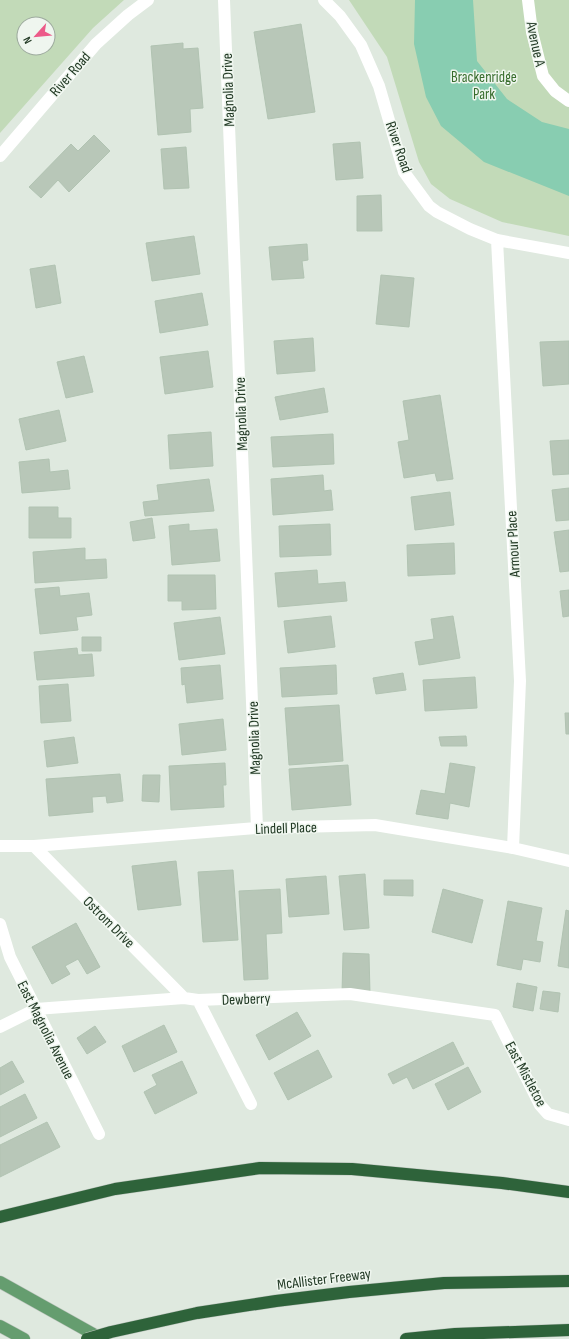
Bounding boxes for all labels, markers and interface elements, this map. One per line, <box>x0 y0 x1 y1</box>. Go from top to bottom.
north arrow <box>16 16 56 56</box>
street label: Avenue A <box>521 19 550 69</box>
text: N <box>20 35 35 46</box>
street label: River Road <box>46 48 95 101</box>
street label: Magnolia Drive <box>218 53 239 127</box>
park label: Brackenridge Park <box>451 68 517 104</box>
street label: River Road <box>381 119 416 175</box>
street label: Magnolia Drive <box>231 377 252 451</box>
street label: Armour Place <box>502 510 525 579</box>
street label: Magnolia Drive <box>244 701 265 775</box>
street label: Lindell Place <box>255 818 317 839</box>
street label: Ostrom Drive <box>79 892 139 952</box>
street label: East Magnolia Avenue <box>13 978 79 1083</box>
street label: Dewberry <box>221 989 271 1010</box>
street label: East Mistletoe <box>500 1038 551 1110</box>
street label: McAllister Freeway <box>276 1264 372 1295</box>

